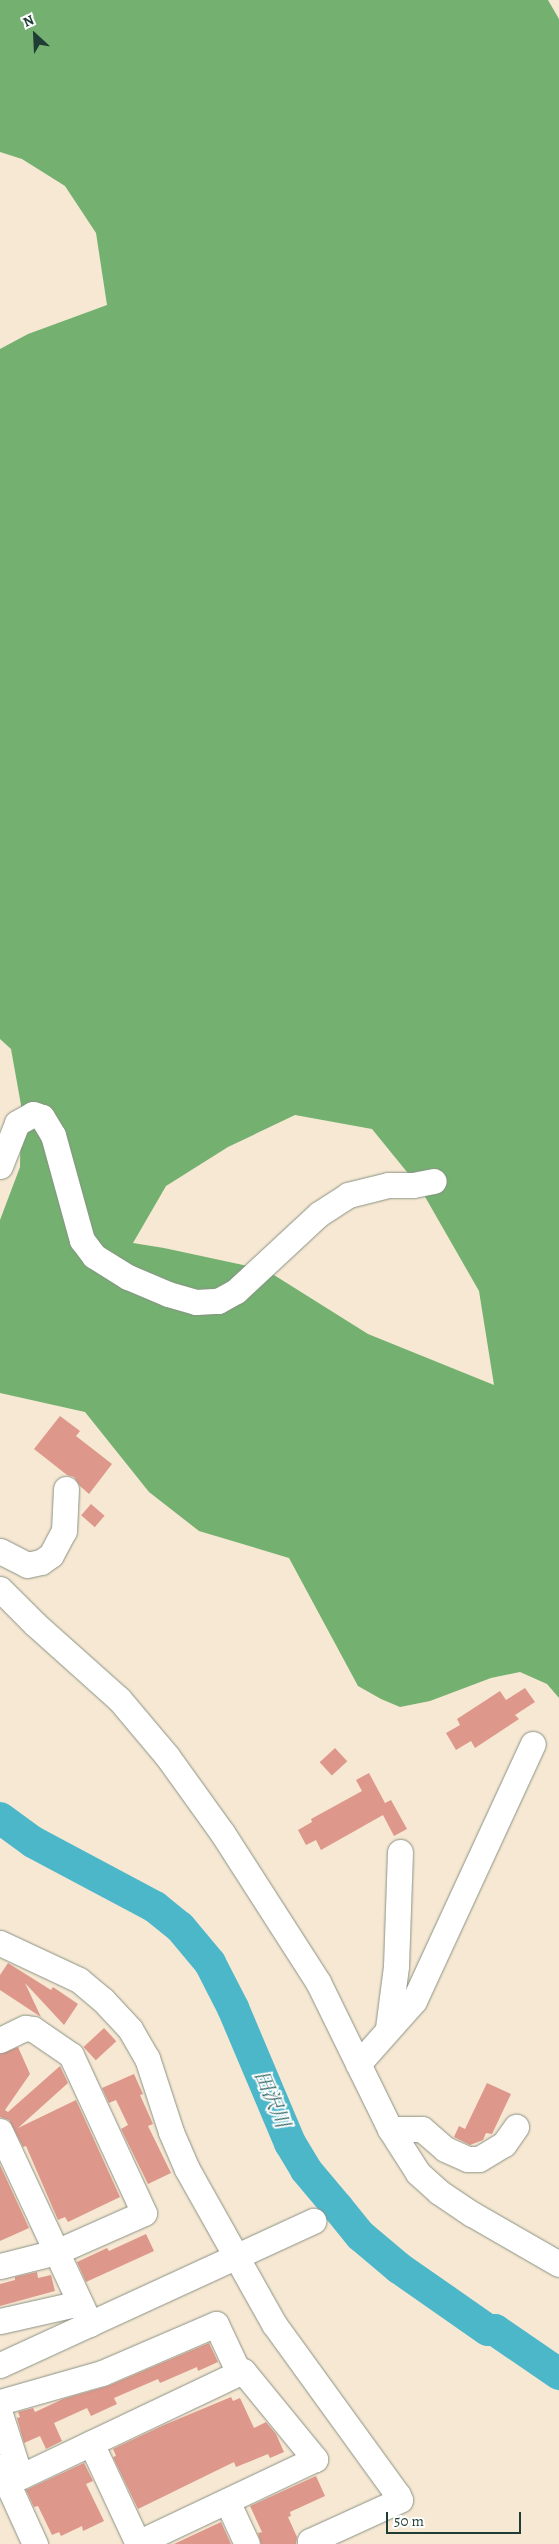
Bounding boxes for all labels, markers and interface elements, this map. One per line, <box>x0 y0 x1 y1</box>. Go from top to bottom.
north arrow <box>10 10 60 60</box>
text: N <box>20 10 37 32</box>
water label: 田沢川 <box>249 2067 295 2131</box>
scale bar <box>389 2502 524 2534</box>
text: 50 m <box>394 2511 424 2531</box>

